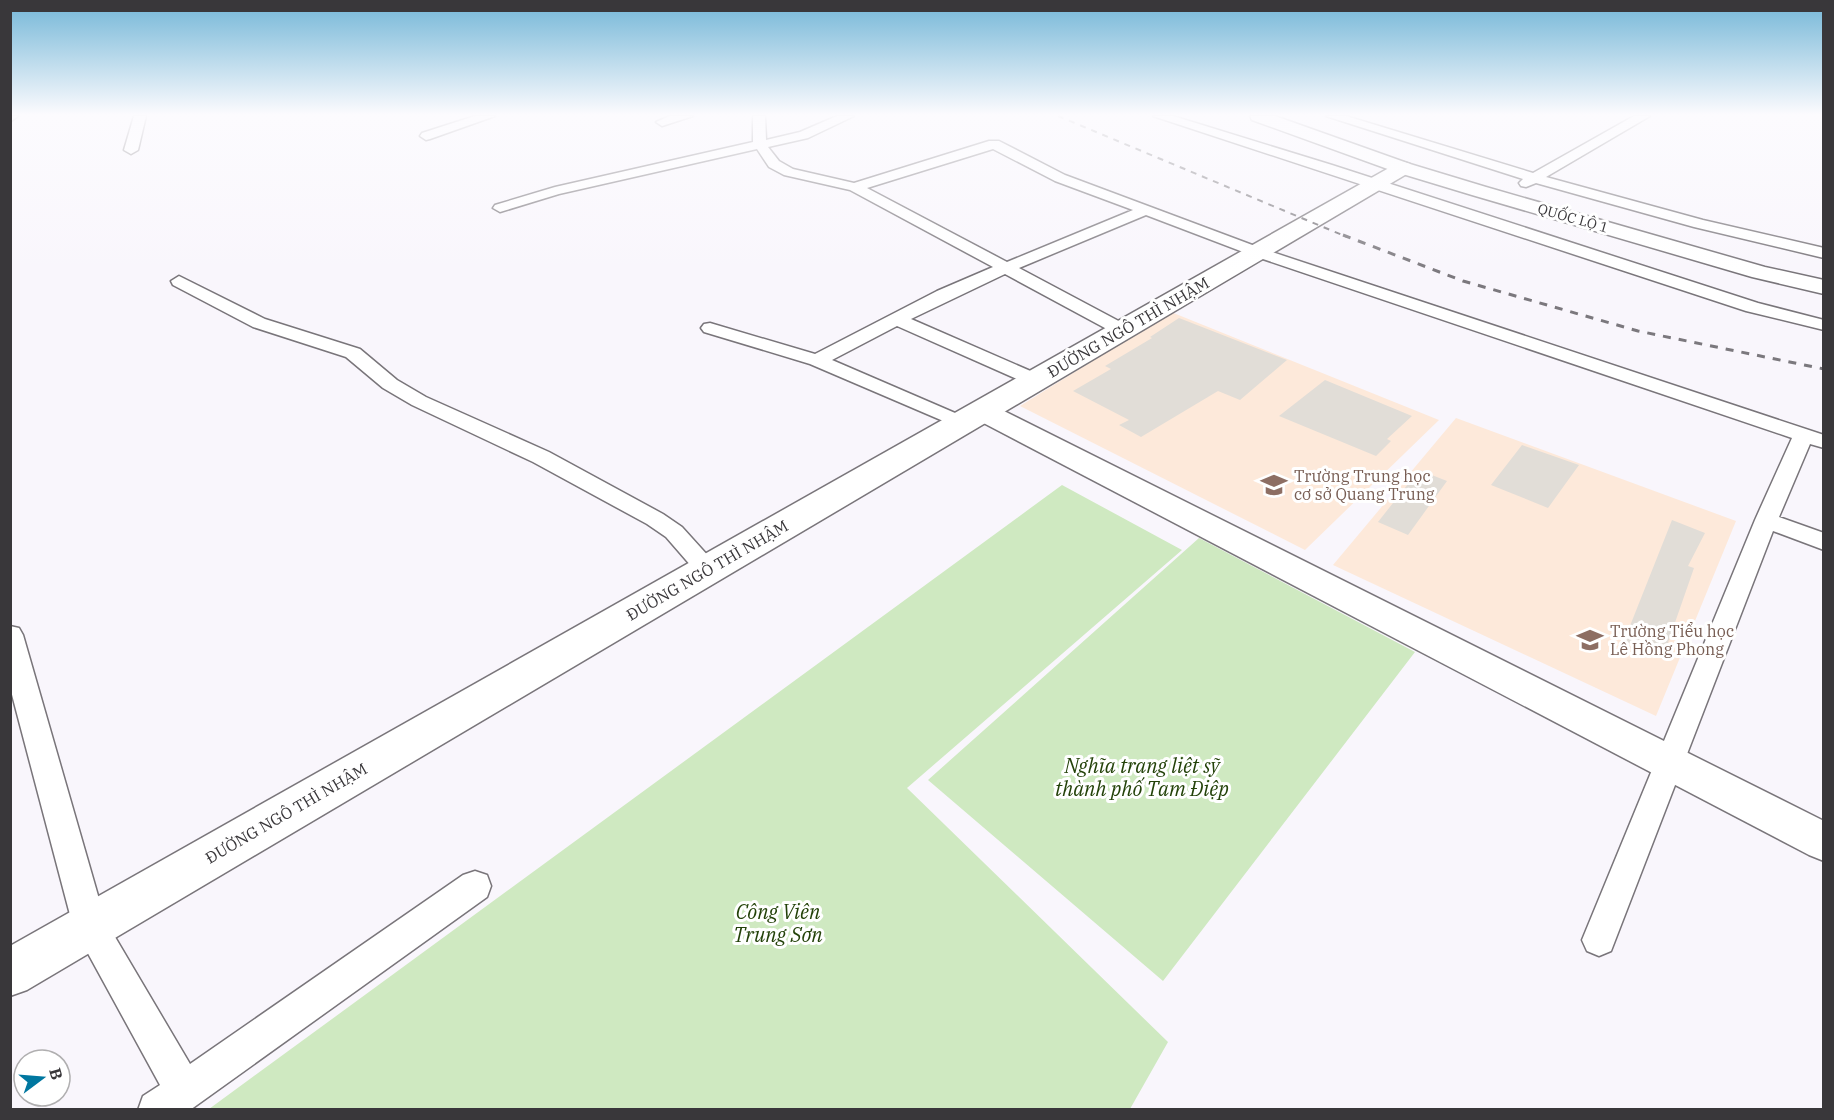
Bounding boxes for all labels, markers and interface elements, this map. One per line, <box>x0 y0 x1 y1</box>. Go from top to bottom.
street label: QUỐC LỘ 1 <box>1536 196 1611 237</box>
street label: ĐƯỜNG NGÔ THÌ NHẬM <box>1043 271 1213 382</box>
place label: Trường Trung học cơ sở Quang Trung <box>1294 466 1435 504</box>
school or university icon: Trường Trung học cơ sở Quang Trung <box>1259 470 1289 500</box>
street label: ĐƯỜNG NGÔ THÌ NHẬM <box>622 514 792 625</box>
place label: Trường Tiểu học Lê Hồng Phong <box>1610 621 1734 659</box>
school or university icon: Trường Tiểu học Lê Hồng Phong <box>1575 625 1605 655</box>
park label: Nghĩa trang liệt sỹ thành phố Tam Điệp <box>1055 752 1229 802</box>
street label: ĐƯỜNG NGÔ THÌ NHẬM <box>201 757 371 868</box>
park label: Công Viên Trung Sơn <box>733 898 823 948</box>
north arrow <box>12 1048 72 1108</box>
text: B <box>45 1066 68 1082</box>

